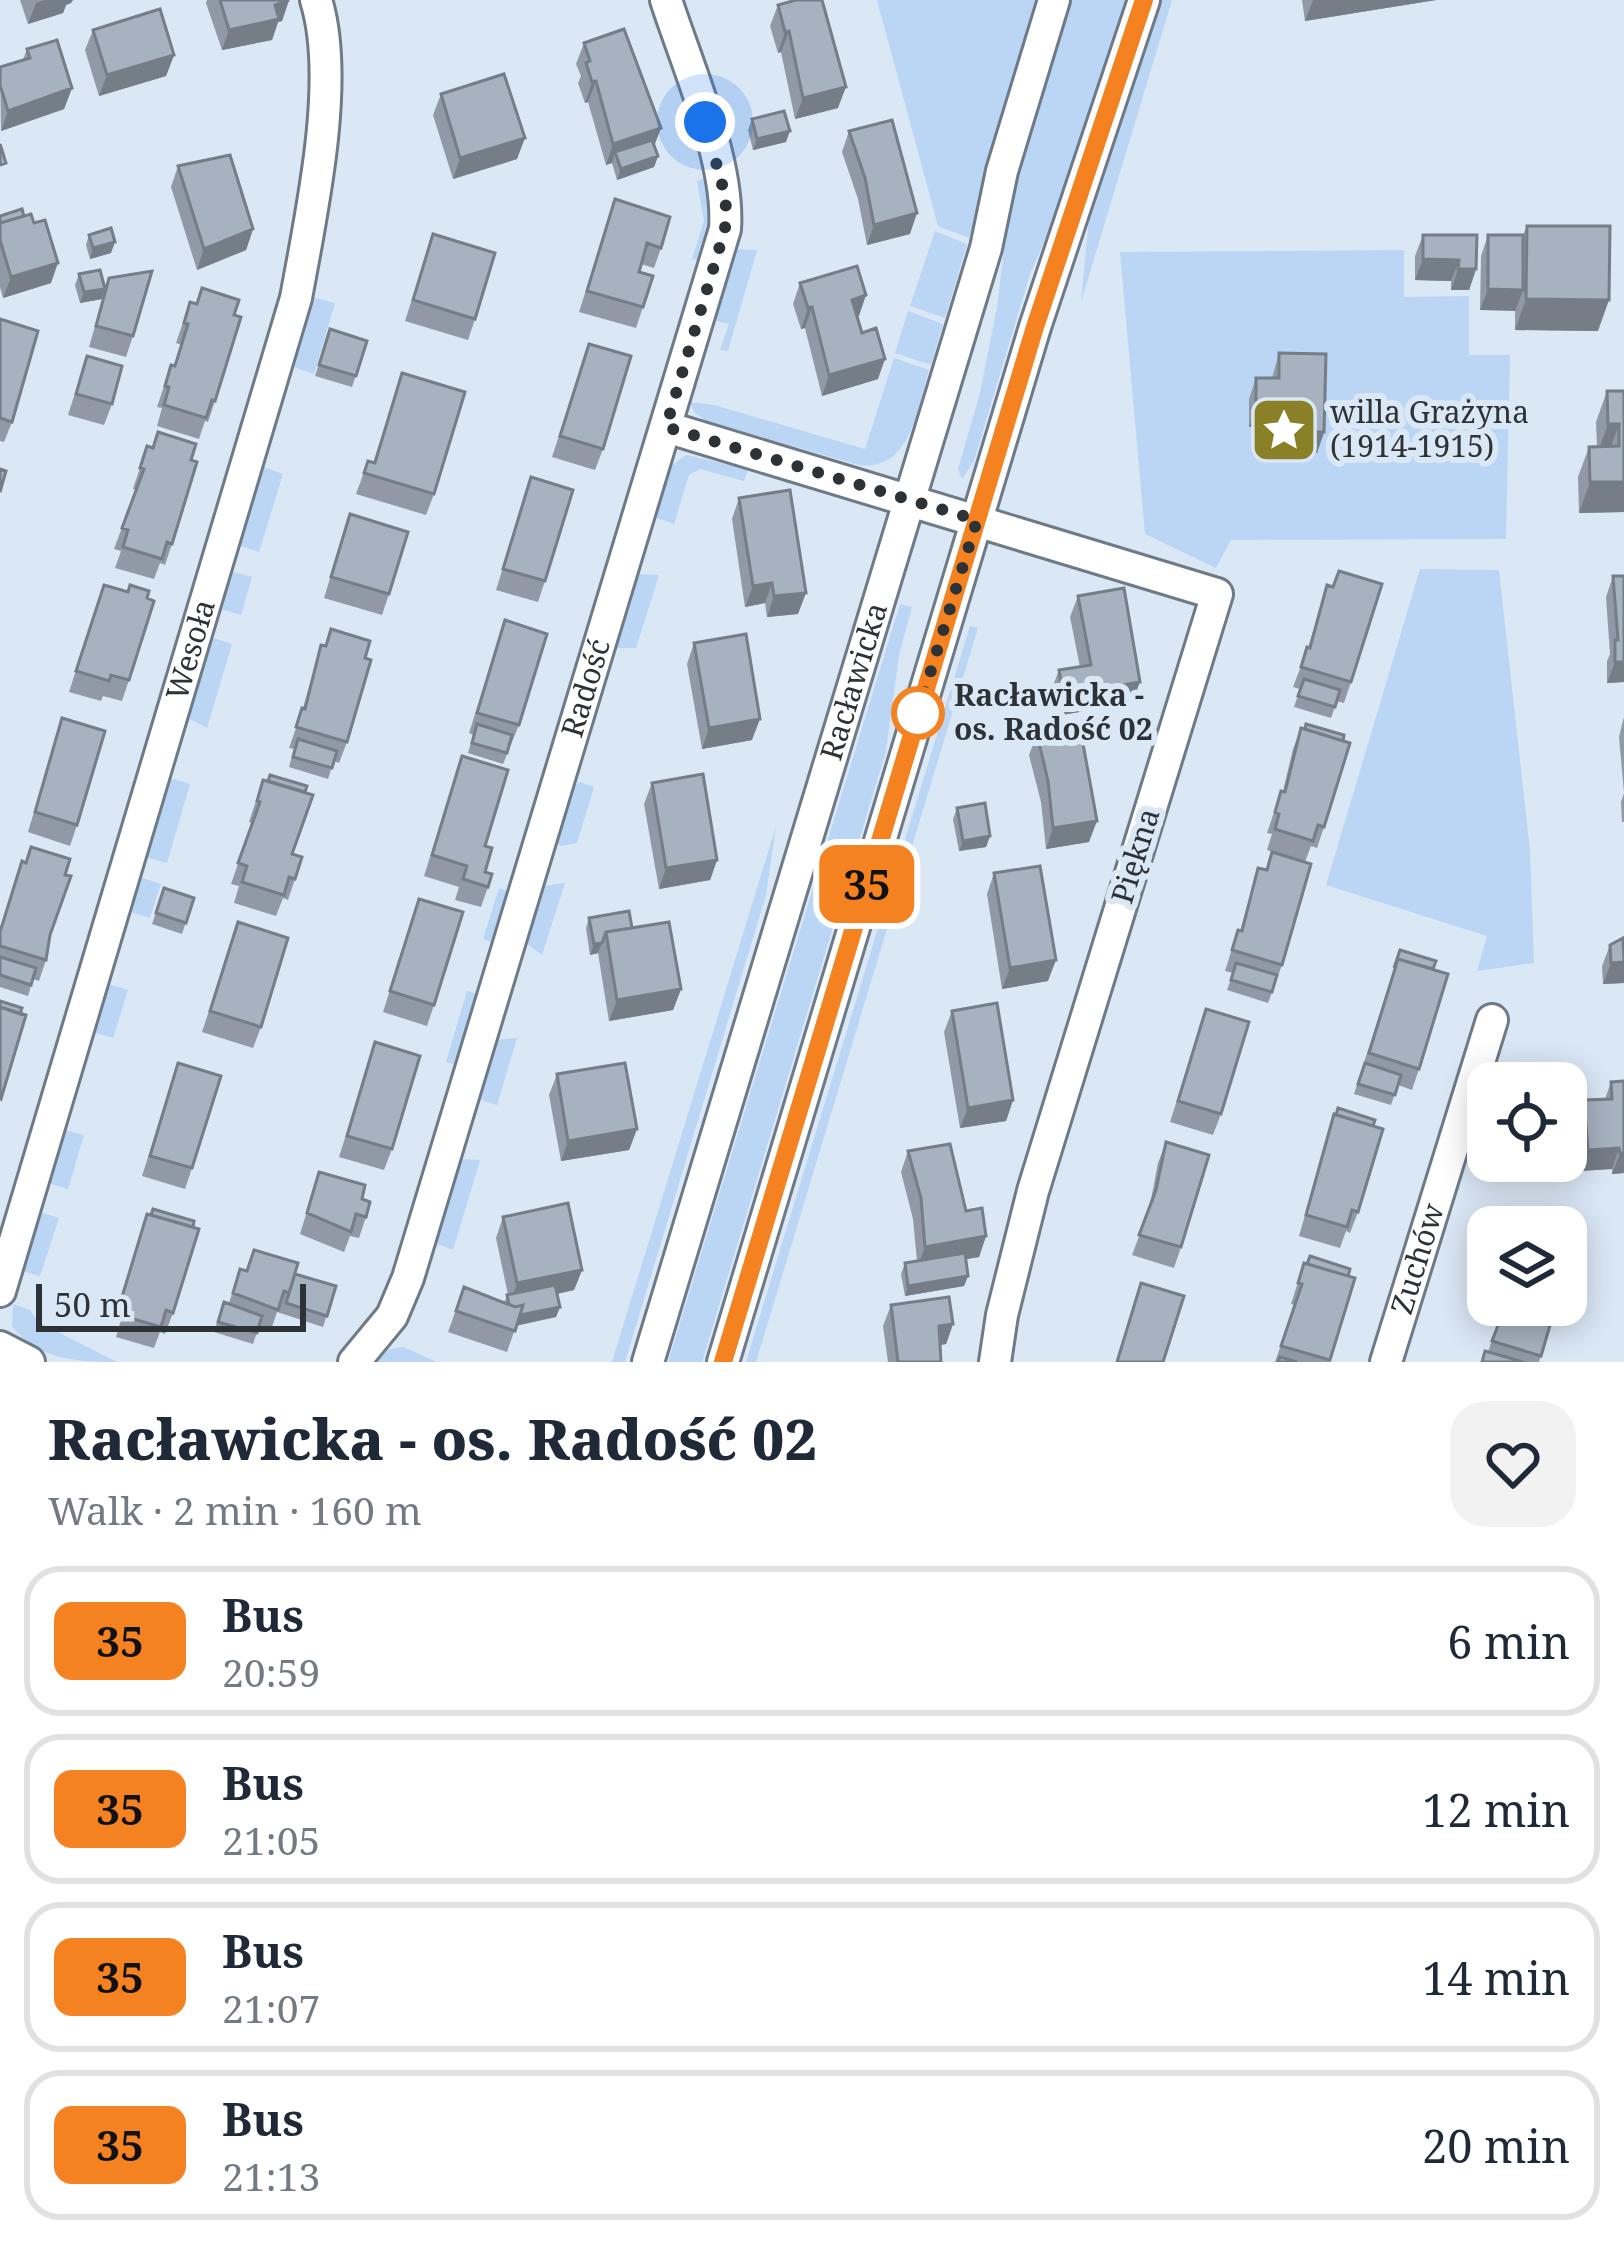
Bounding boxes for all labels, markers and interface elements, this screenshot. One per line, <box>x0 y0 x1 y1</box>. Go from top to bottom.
your location <box>675 92 735 152</box>
place label: willa Grażyna (1914-1915) <box>1330 391 1529 466</box>
place icon: willa Grażyna (1914-1915) <box>1249 395 1319 465</box>
street label: Wesoła <box>155 594 224 705</box>
street label: Racławicka <box>810 597 896 765</box>
street label: Radość <box>551 634 619 742</box>
place label: Racławicka - os. Radość 02 <box>954 674 1153 749</box>
marker: Racławicka - os. Radość 02 <box>893 688 943 738</box>
street label: Piękna <box>1101 803 1168 908</box>
line badge: 35 <box>813 845 921 923</box>
text: 35 <box>843 855 891 912</box>
map controls <box>1467 1062 1587 1326</box>
button: locate <box>1467 1062 1587 1182</box>
street label: Zuchów <box>1380 1198 1453 1319</box>
button: layers <box>1467 1206 1587 1326</box>
scale bar <box>36 1278 306 1331</box>
text: 50 m <box>54 1282 131 1327</box>
text: Racławicka - os. Radość 02 <box>48 1399 817 1477</box>
button: heart <box>1450 1401 1576 1527</box>
text: Walk · 2 min · 160 m <box>48 1483 422 1536</box>
text: Bus <box>222 1584 304 1645</box>
text: 6 min <box>1447 1611 1570 1672</box>
text: 35 <box>96 1612 144 1669</box>
text: 20:59 <box>222 1645 320 1698</box>
text: Bus <box>222 1752 304 1813</box>
text: 12 min <box>1422 1779 1570 1840</box>
text: 35 <box>96 1780 144 1837</box>
text: 21:05 <box>222 1813 320 1866</box>
text: Bus <box>222 1920 304 1981</box>
text: 14 min <box>1422 1947 1570 2008</box>
text: 35 <box>96 1948 144 2005</box>
text: 21:07 <box>222 1981 320 2034</box>
text: Bus <box>222 2088 304 2149</box>
text: 20 min <box>1422 2115 1570 2176</box>
text: 35 <box>96 2116 144 2173</box>
text: 21:13 <box>222 2149 320 2202</box>

